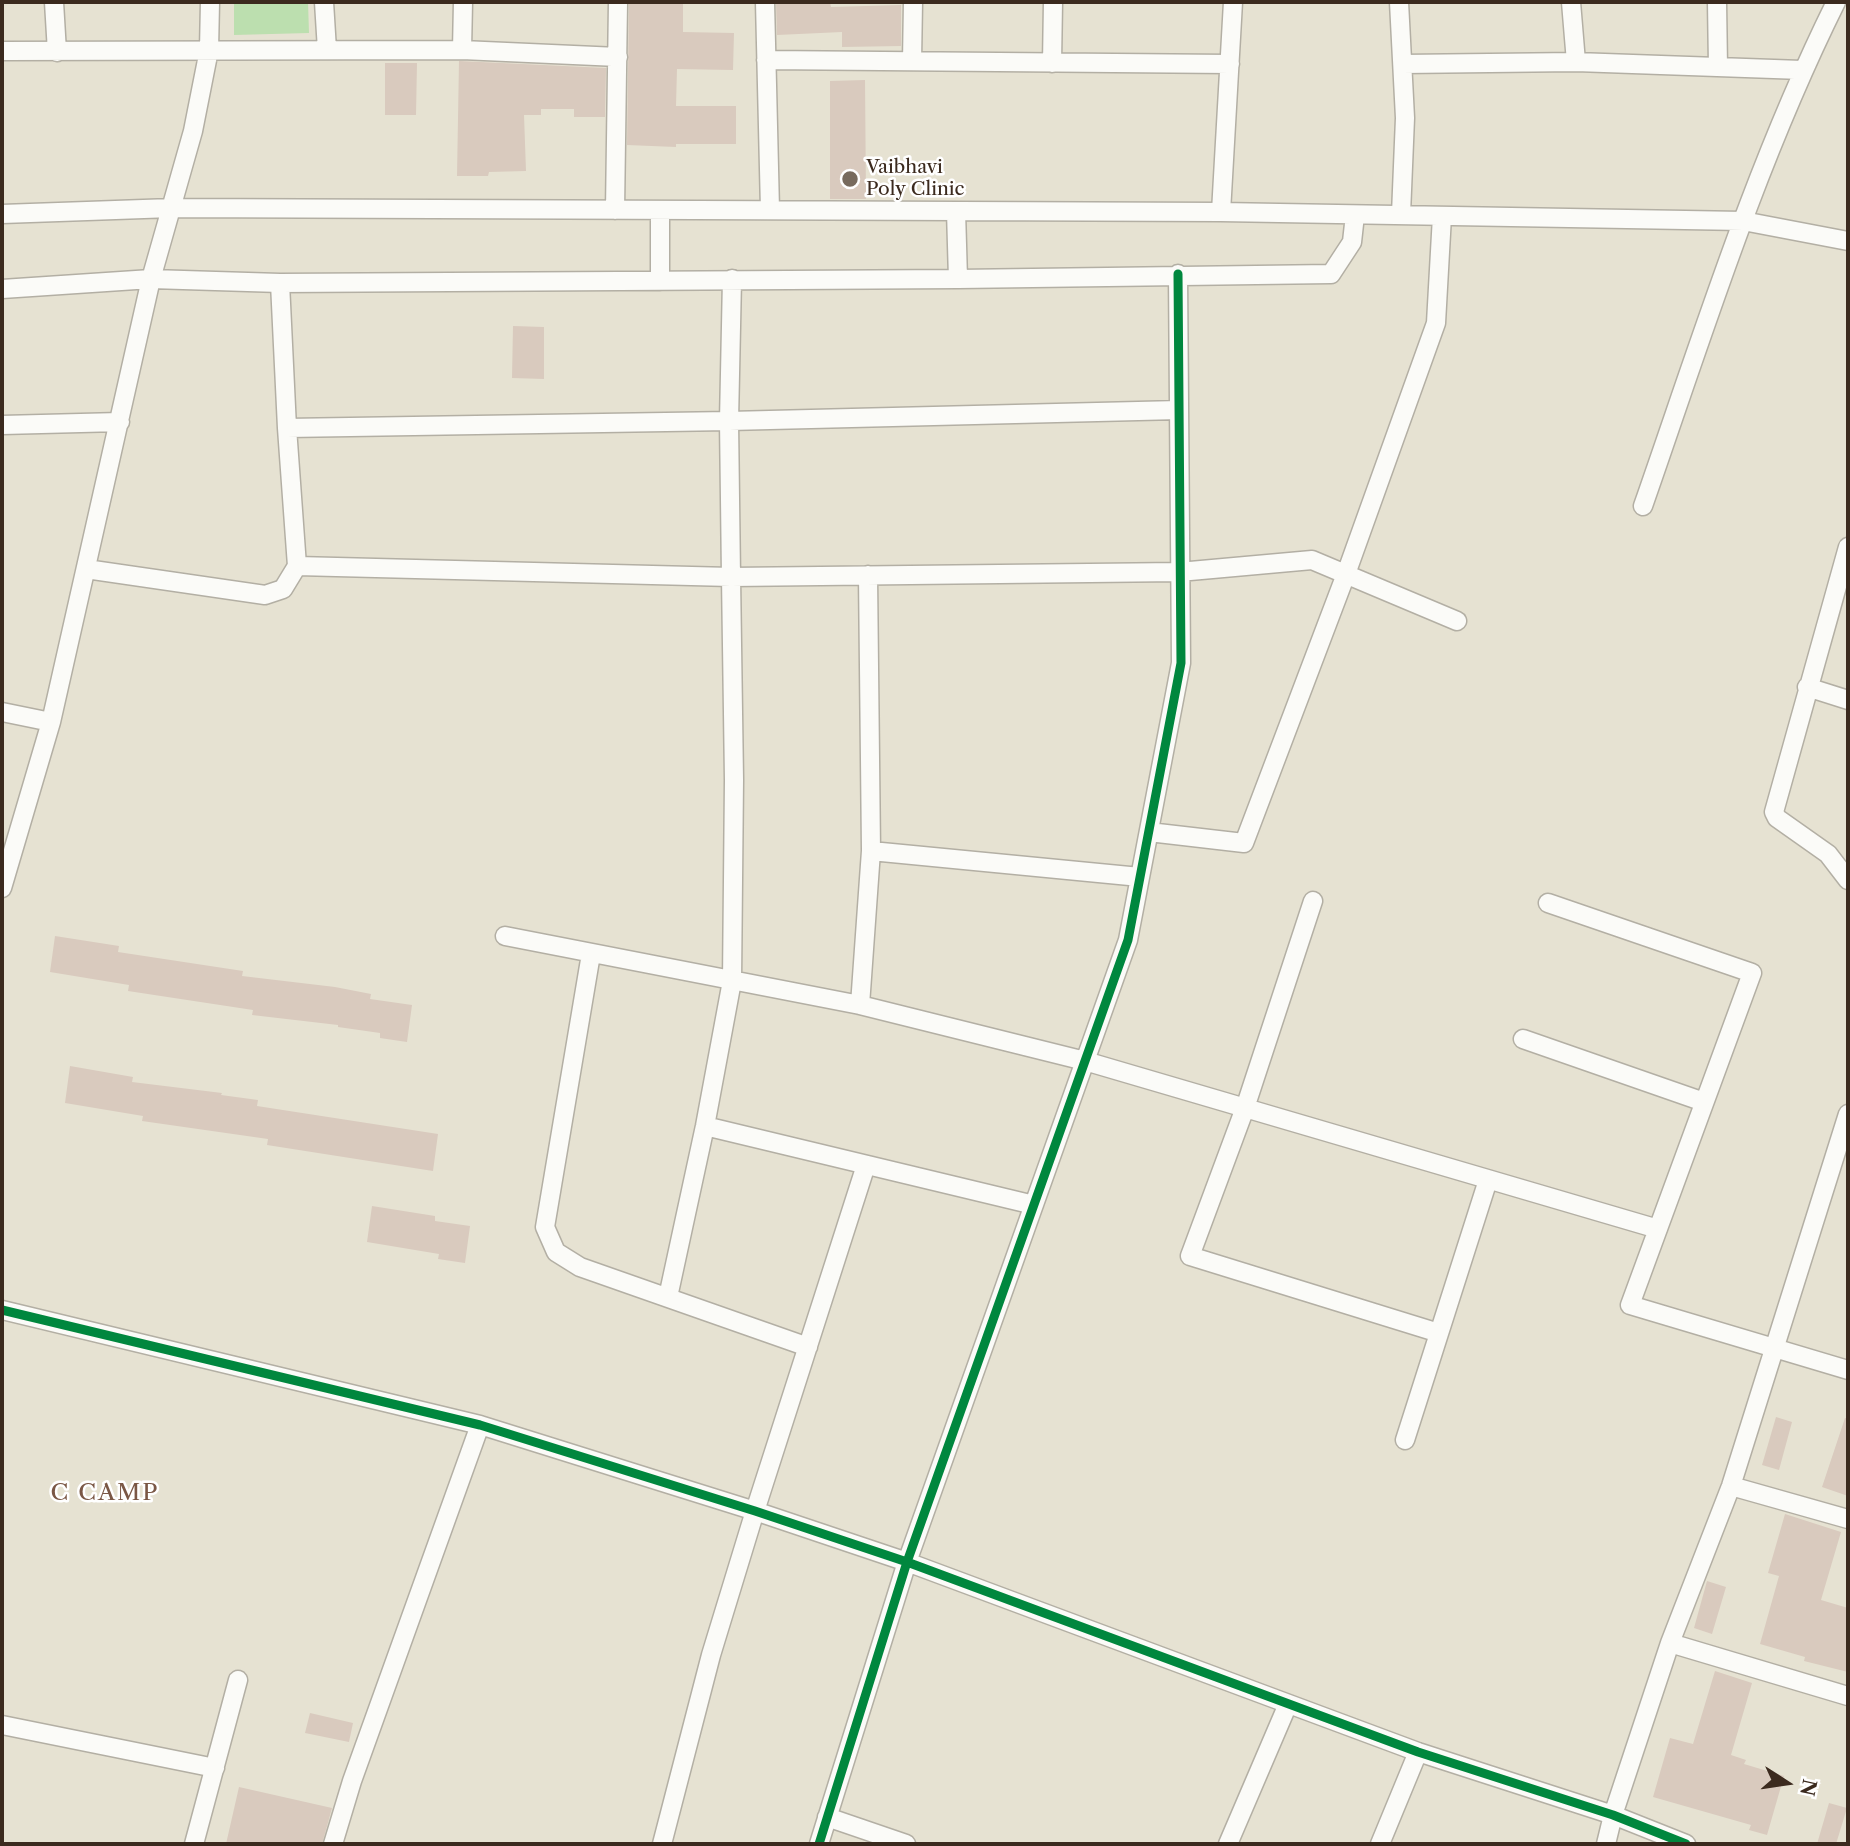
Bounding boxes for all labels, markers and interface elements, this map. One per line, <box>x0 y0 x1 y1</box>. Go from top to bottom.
place label: Vaibhavi Poly Clinic <box>866 157 965 201</box>
marker: Vaibhavi Poly Clinic <box>840 169 860 189</box>
district label: C CAMP <box>51 1479 159 1507</box>
north arrow <box>1752 1748 1822 1818</box>
text: N <box>1795 1777 1821 1798</box>

